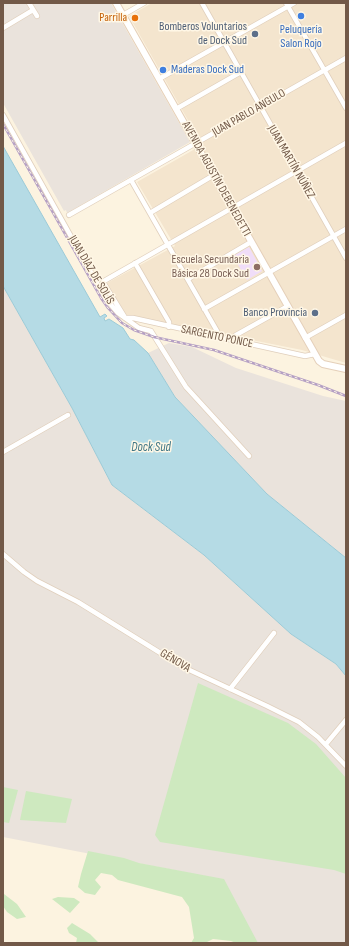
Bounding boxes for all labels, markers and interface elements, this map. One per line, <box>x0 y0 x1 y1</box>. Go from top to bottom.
place label: Parrilla <box>99 11 127 25</box>
marker: Peluquería Salon Rojo <box>296 11 306 21</box>
marker: Parrilla <box>130 13 140 23</box>
place label: Bomberos Voluntarios de Dock Sud <box>159 20 247 48</box>
place label: Peluquería Salon Rojo <box>280 23 322 51</box>
marker: Bomberos Voluntarios de Dock Sud <box>250 29 260 39</box>
place label: Maderas Dock Sud <box>171 63 244 77</box>
marker: Maderas Dock Sud <box>158 65 168 75</box>
street label: JUAN PABLO ANGULO <box>210 86 288 140</box>
street label: AVENIDA AGUSTÍN DEBENEDETTI <box>178 119 254 239</box>
street label: JUAN MARTÍN NÚÑEZ <box>264 123 318 201</box>
street label: JUAN DÍAZ DE SOLÍS <box>65 233 117 307</box>
place label: Escuela Secundaria Básica 28 Dock Sud <box>172 253 249 281</box>
marker: Escuela Secundaria Básica 28 Dock Sud <box>252 262 262 272</box>
place label: Banco Provincia <box>243 306 307 320</box>
marker: Banco Provincia <box>310 308 320 318</box>
street label: SARGENTO PONCE <box>180 322 254 352</box>
water label: Dock Sud <box>131 440 171 456</box>
street label: GÉNOVA <box>157 646 193 676</box>

